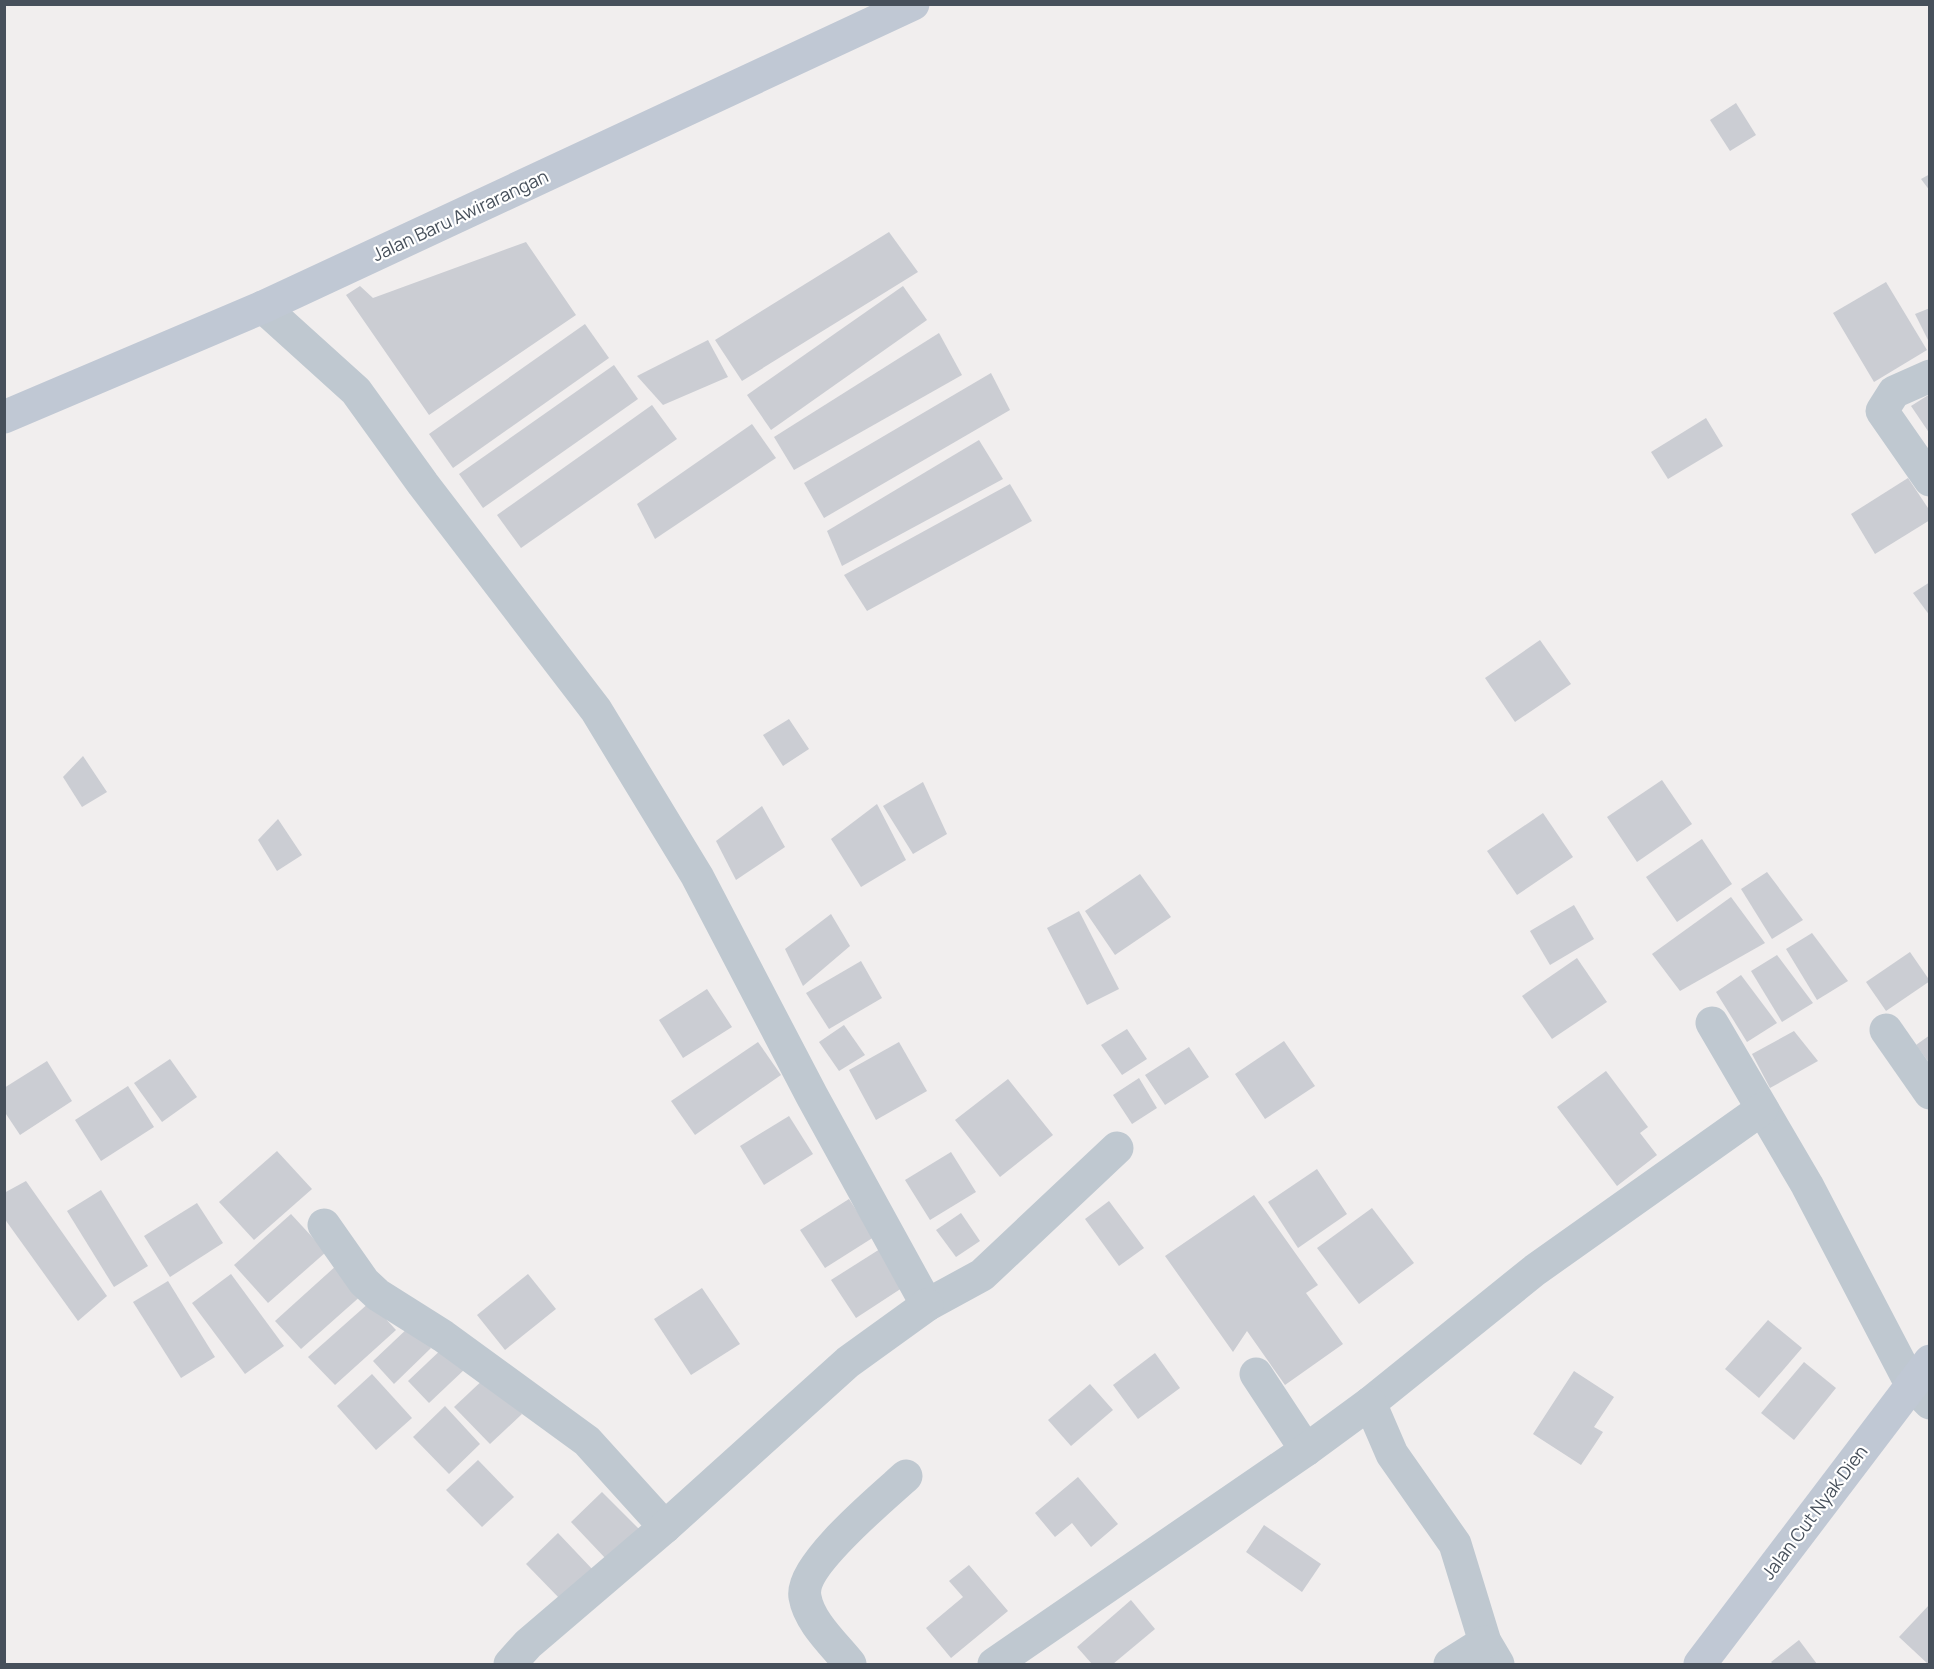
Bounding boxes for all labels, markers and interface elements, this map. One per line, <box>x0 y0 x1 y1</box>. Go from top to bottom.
street label: Jalan Baru Awirarangan <box>368 164 552 266</box>
street label: Jalan Cut Nyak Dien <box>1756 1440 1872 1584</box>

